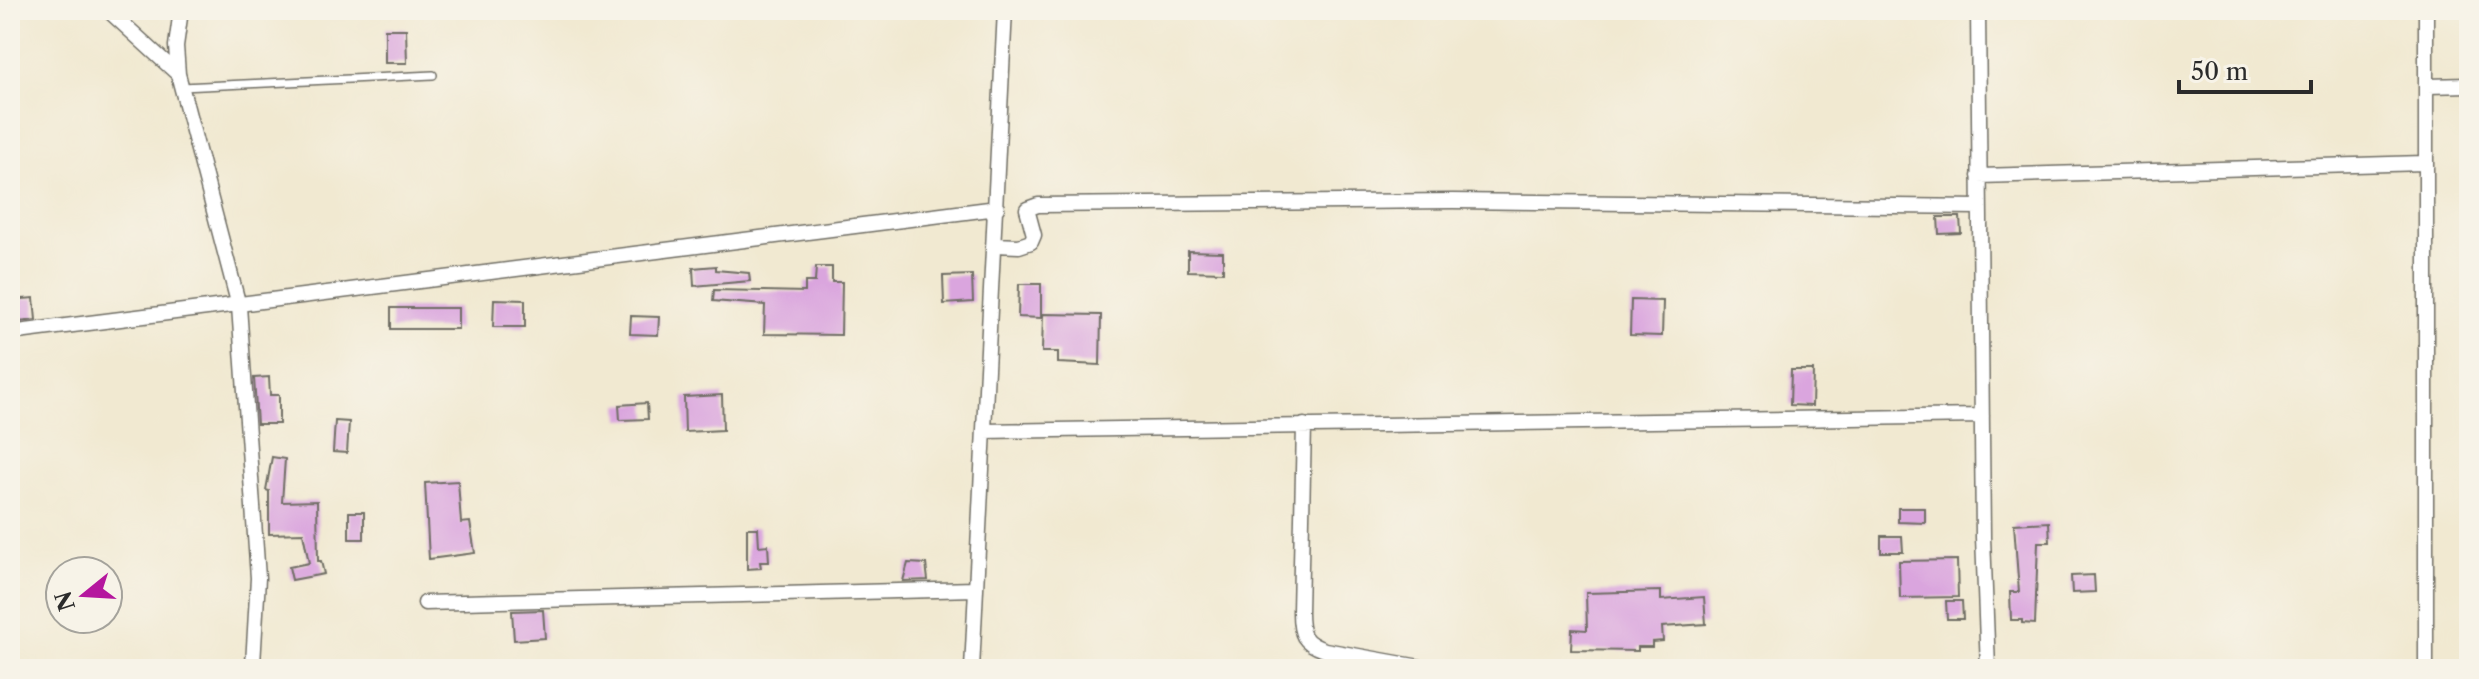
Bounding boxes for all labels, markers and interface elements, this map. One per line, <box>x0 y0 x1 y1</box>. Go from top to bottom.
scale bar <box>2179 44 2311 94</box>
text: 50 m <box>2191 57 2248 86</box>
north arrow <box>44 555 124 635</box>
text: N <box>50 588 81 614</box>

